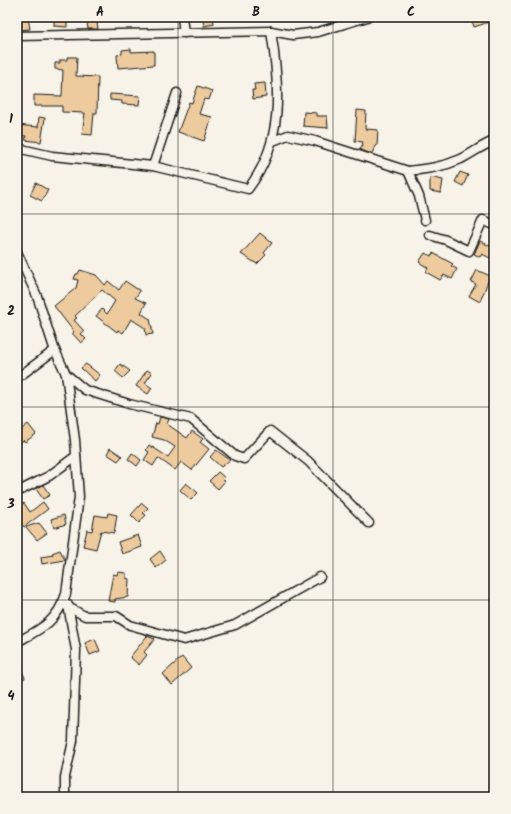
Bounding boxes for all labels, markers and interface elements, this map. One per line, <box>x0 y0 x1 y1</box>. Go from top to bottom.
text: A <box>96 2 104 23</box>
text: B <box>252 2 260 23</box>
text: C <box>407 2 415 23</box>
text: 1 <box>9 109 13 130</box>
text: 2 <box>7 301 15 322</box>
text: 3 <box>6 494 15 515</box>
text: 4 <box>7 686 15 707</box>

